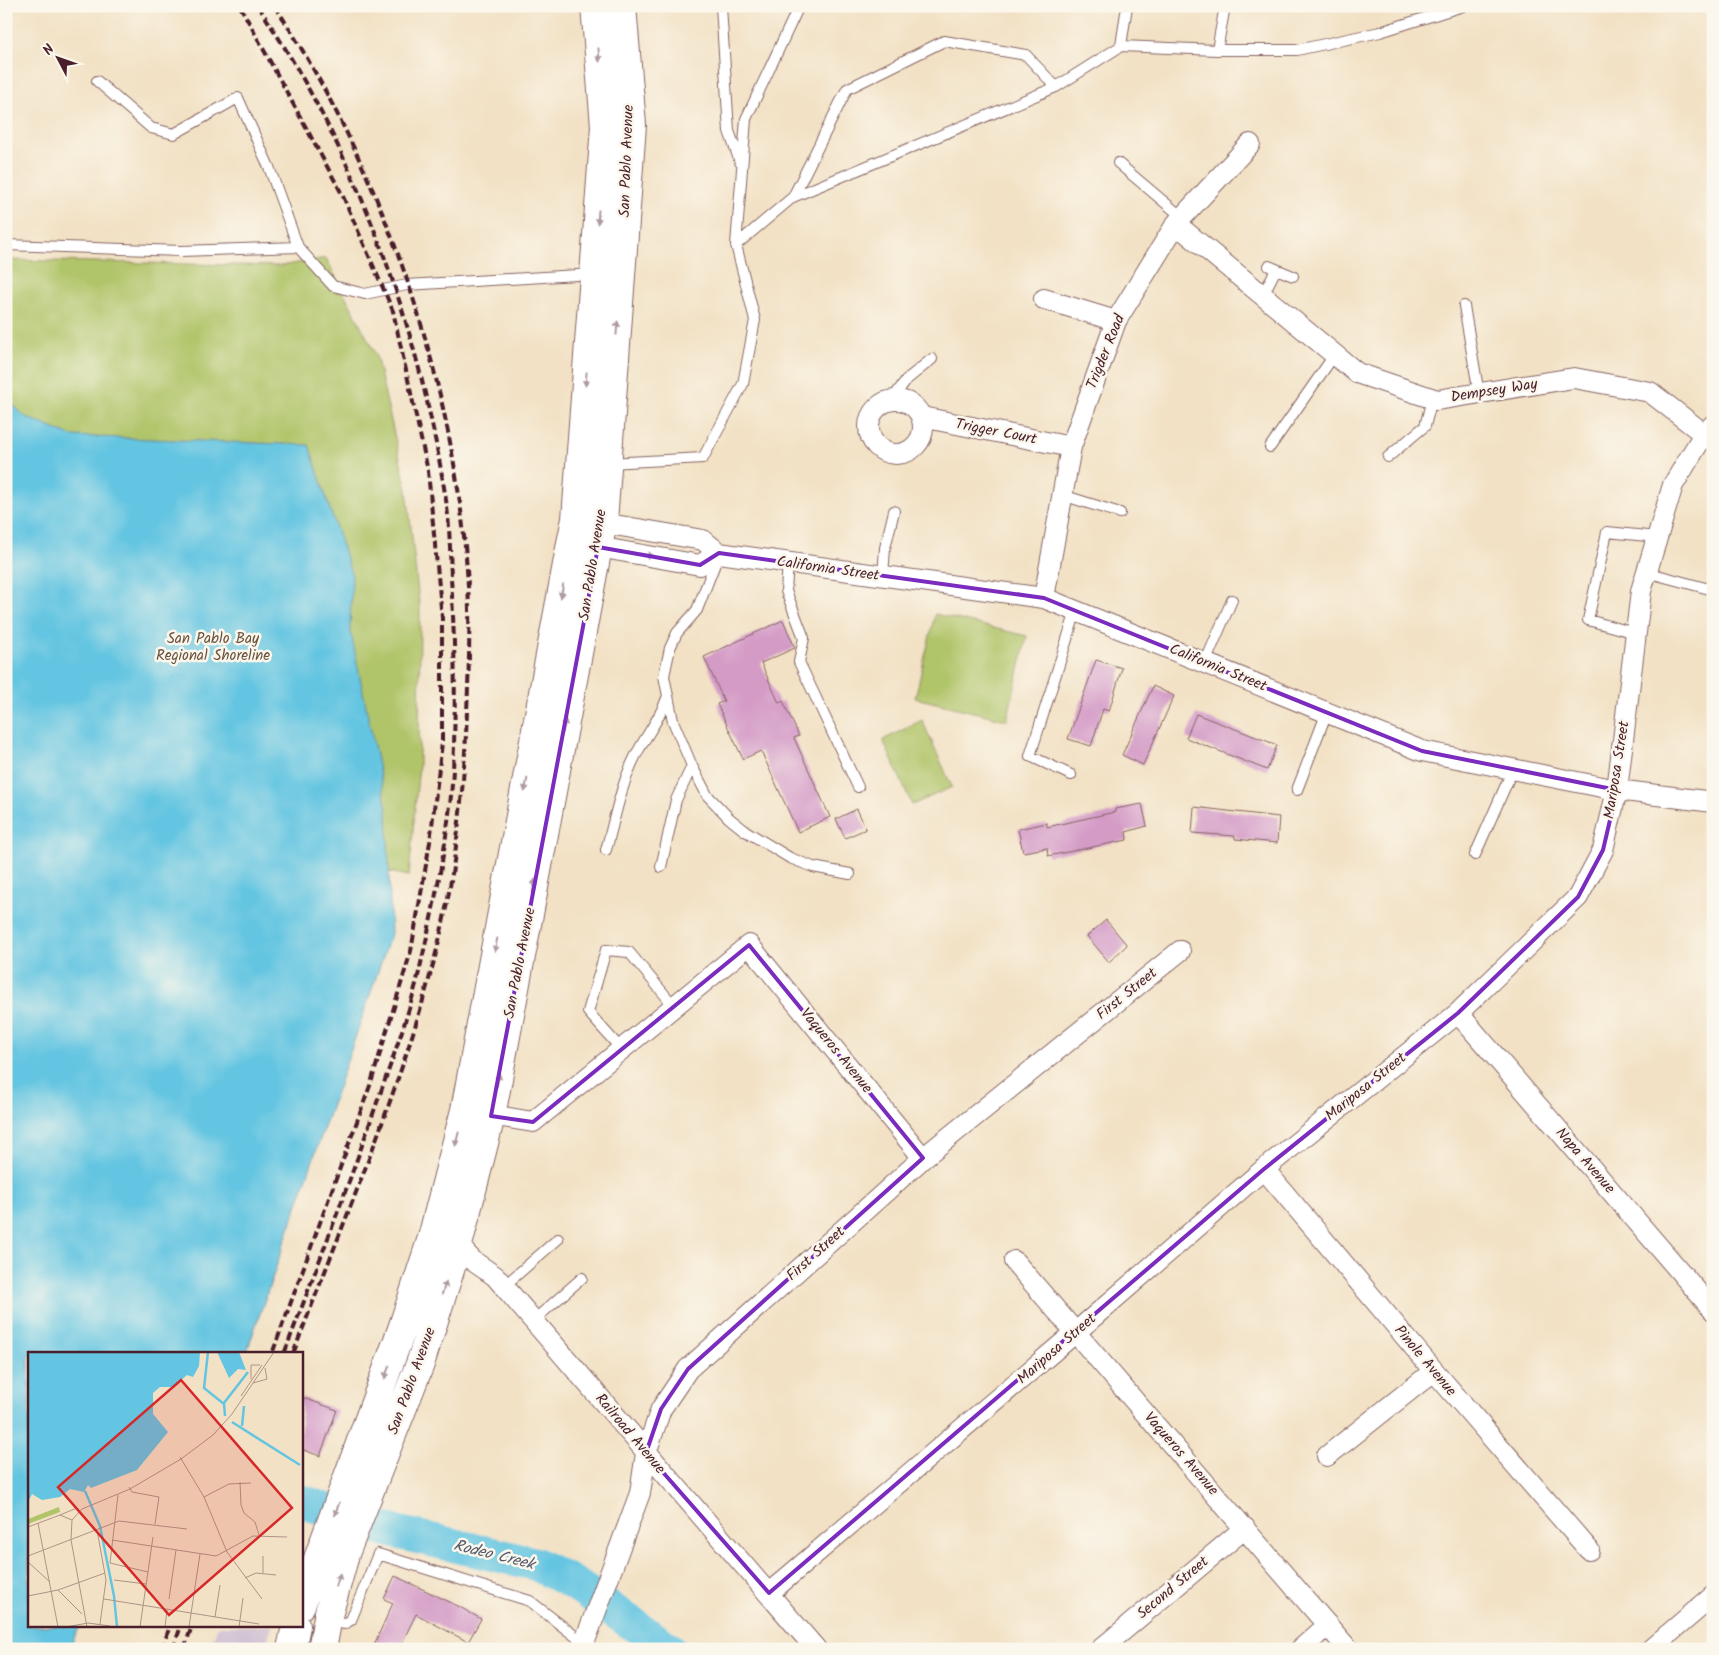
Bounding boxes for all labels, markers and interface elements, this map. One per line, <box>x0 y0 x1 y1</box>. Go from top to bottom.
north arrow <box>32 32 82 82</box>
text: N <box>38 39 60 61</box>
one-way arrow <box>595 47 603 63</box>
street label: San Pablo Avenue <box>613 104 641 218</box>
one-way arrow <box>594 209 602 225</box>
street label: Trigder Road <box>1080 310 1132 393</box>
one-way arrow <box>614 319 622 335</box>
one-way arrow <box>582 371 590 387</box>
street label: Dempsey Way <box>1449 372 1540 410</box>
street label: Trigger Court <box>953 412 1039 452</box>
street label: San Pablo Avenue <box>572 507 614 623</box>
street label: California Street <box>775 550 881 588</box>
one-way arrow <box>639 552 655 560</box>
one-way arrow <box>558 584 566 600</box>
park label: San Pablo Bay Regional Shoreline <box>156 627 270 668</box>
street label: California Street <box>1166 638 1271 699</box>
one-way arrow <box>561 718 569 734</box>
street label: Mariposa Street <box>1597 719 1637 821</box>
one-way arrow <box>521 778 529 794</box>
one-way arrow <box>531 878 539 894</box>
street label: San Pablo Avenue <box>497 905 543 1021</box>
one-way arrow <box>491 938 499 954</box>
street label: First Street <box>1091 962 1163 1026</box>
street label: Vaqueros Avenue <box>794 1003 878 1099</box>
street label: Mariposa Street <box>1320 1046 1412 1127</box>
one-way arrow <box>494 1072 502 1088</box>
street label: Napa Avenue <box>1549 1122 1621 1200</box>
one-way arrow <box>453 1131 461 1146</box>
street label: First Street <box>781 1221 851 1287</box>
one-way arrow <box>441 1281 449 1296</box>
street label: Mariposa Street <box>1012 1307 1102 1390</box>
street label: Pinole Avenue <box>1388 1320 1462 1402</box>
street label: San Pablo Avenue <box>381 1324 443 1438</box>
inset map <box>28 1352 302 1628</box>
one-way arrow <box>383 1365 391 1380</box>
street label: Railroad Avenue <box>589 1388 671 1480</box>
street label: Vaqueros Avenue <box>1138 1407 1224 1501</box>
one-way arrow <box>333 1502 340 1517</box>
water label: Rodeo Creek <box>451 1533 539 1578</box>
street label: Second Street <box>1132 1550 1214 1625</box>
one-way arrow <box>334 1572 342 1587</box>

